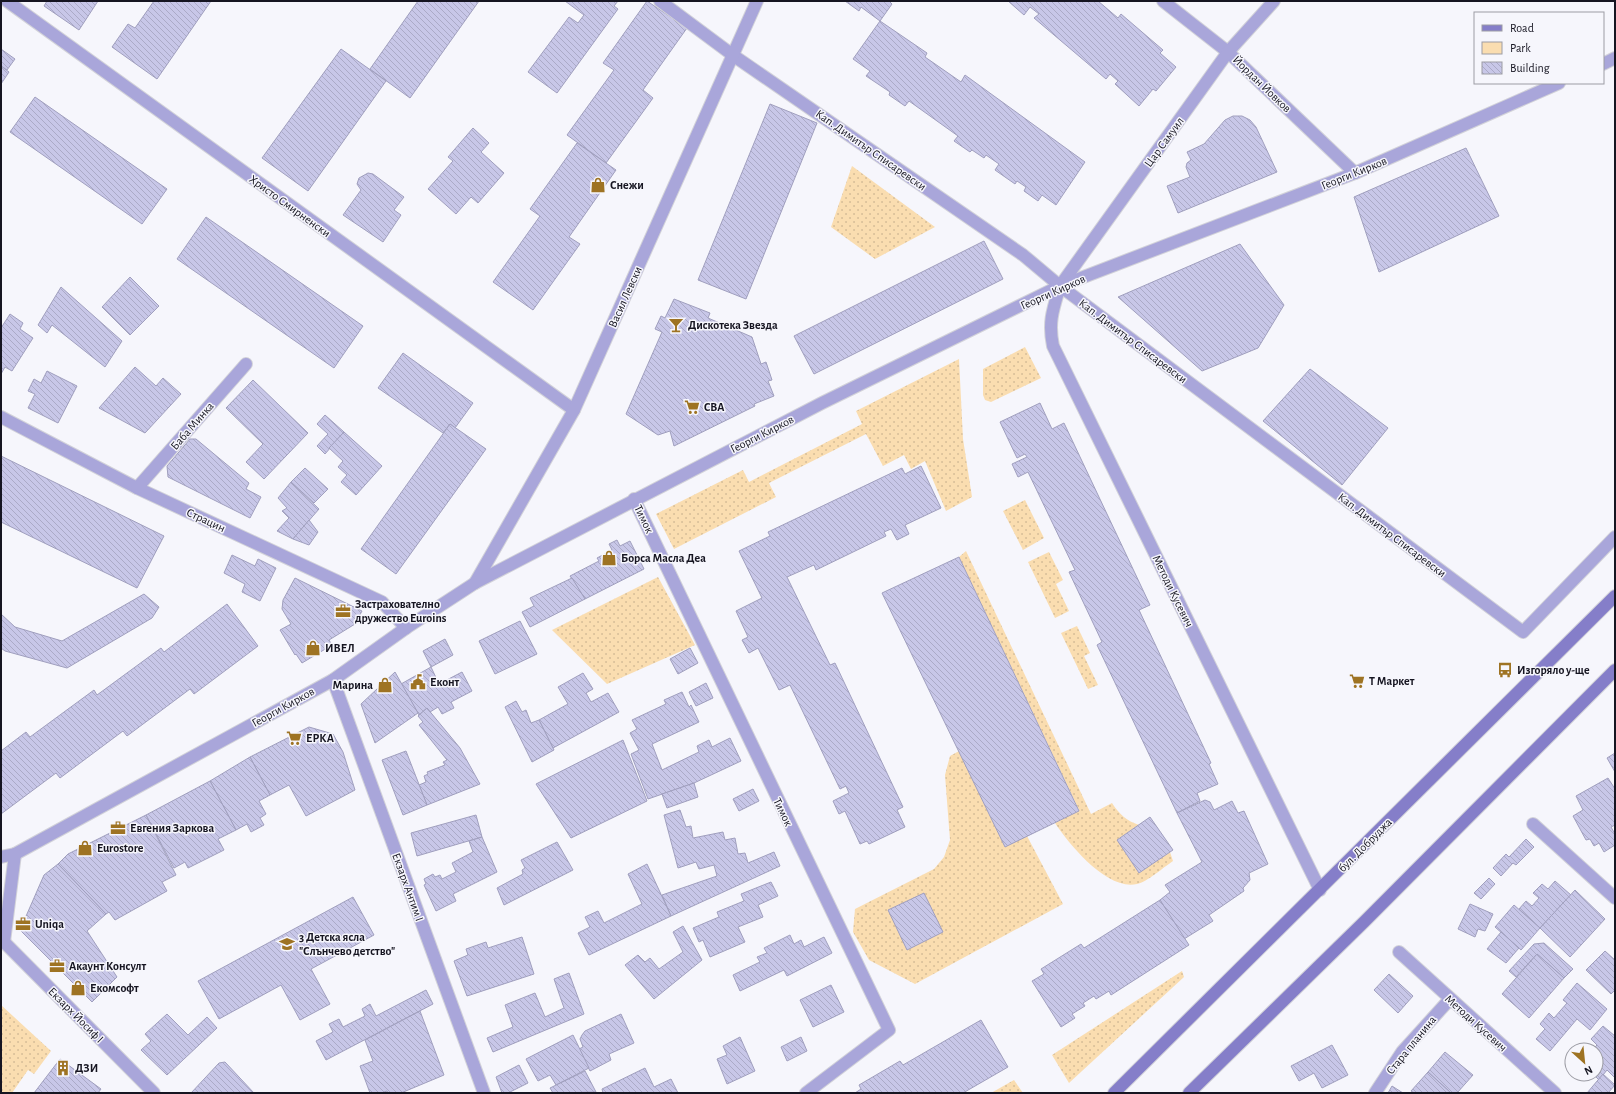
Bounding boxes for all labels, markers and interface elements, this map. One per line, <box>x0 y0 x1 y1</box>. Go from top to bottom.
legend <box>1474 12 1604 84</box>
text: Road <box>1510 22 1534 34</box>
text: Park <box>1510 42 1531 54</box>
street label: Йордан Йовков <box>1231 53 1294 115</box>
text: Building <box>1510 62 1550 74</box>
street label: Кап. Димитър Списаревски <box>814 107 928 193</box>
street label: Цар Самуил <box>1142 115 1187 170</box>
street label: Георги Кирков <box>1319 154 1389 192</box>
street label: Христо Смирненски <box>247 173 333 239</box>
shop icon: Снежи <box>589 176 607 194</box>
place label: Снежи <box>610 179 644 191</box>
street label: Васил Левски <box>606 265 644 329</box>
street label: Георги Кирков <box>1019 272 1088 312</box>
street label: Кап. Димитър Списаревски <box>1077 297 1189 385</box>
bar icon: Дискотека Звезда <box>667 316 685 334</box>
place label: Дискотека Звезда <box>688 319 778 331</box>
supermarket icon: CBA <box>683 398 701 416</box>
street label: Баба Минка <box>168 400 216 452</box>
place label: CBA <box>704 401 725 413</box>
street label: Георги Кирков <box>728 413 796 455</box>
street label: Кап. Димитър Списаревски <box>1336 491 1448 579</box>
street label: Тимок <box>632 503 656 535</box>
street label: Страцин <box>185 506 227 534</box>
shop icon: Борса Масла Деа <box>600 549 618 567</box>
place label: Борса Масла Деа <box>621 552 706 564</box>
street label: Методи Кусевич <box>1149 553 1196 629</box>
place label: Застрахователно дружество Euroins <box>355 598 447 625</box>
office icon: Застрахователно дружество Euroins <box>334 602 352 620</box>
shop icon: ИВЕЛ <box>304 639 322 657</box>
place label: ИВЕЛ <box>325 642 355 654</box>
bus stop icon: Изгоряло у-ще <box>1496 661 1514 679</box>
place label: Изгоряло у-ще <box>1517 664 1590 677</box>
supermarket icon: Т Маркет <box>1348 672 1366 690</box>
public building icon: Еконт <box>409 673 427 691</box>
place label: Т Маркет <box>1369 675 1415 687</box>
shop icon: Марина <box>376 676 394 694</box>
place label: Еконт <box>430 676 460 688</box>
place label: Марина <box>333 679 373 691</box>
street label: Георги Кирков <box>250 685 317 729</box>
supermarket icon: ЕРКА <box>285 729 303 747</box>
place label: ЕРКА <box>306 732 335 744</box>
street label: Тимок <box>771 796 795 828</box>
street label: бул. Добруджа <box>1336 815 1395 875</box>
office icon: Евгения Заркова <box>109 819 127 837</box>
place label: Евгения Заркова <box>130 822 214 834</box>
shop icon: Eurostore <box>76 839 94 857</box>
place label: Eurostore <box>97 842 144 854</box>
street label: Екзарх Антим I <box>390 851 426 923</box>
office icon: Uniqa <box>14 915 32 933</box>
place label: Uniqa <box>35 918 64 930</box>
place label: 3 Детска ясла "Слънчево детство" <box>299 931 395 957</box>
school or university icon: 3 Детска ясла "Слънчево детство" <box>278 935 296 953</box>
office icon: Акаунт Консулт <box>48 957 66 975</box>
place label: Акаунт Консулт <box>69 960 147 973</box>
shop icon: Екомсофт <box>69 979 87 997</box>
place label: Екомсофт <box>90 982 139 994</box>
street label: Екзарх Йосиф I <box>46 984 107 1045</box>
street label: Методи Кусевич <box>1442 992 1509 1055</box>
street label: Стара планина <box>1384 1013 1438 1077</box>
north arrow <box>1564 1042 1604 1082</box>
building icon: ДЗИ <box>54 1059 72 1077</box>
place label: ДЗИ <box>75 1062 98 1074</box>
text: N <box>1582 1064 1594 1077</box>

